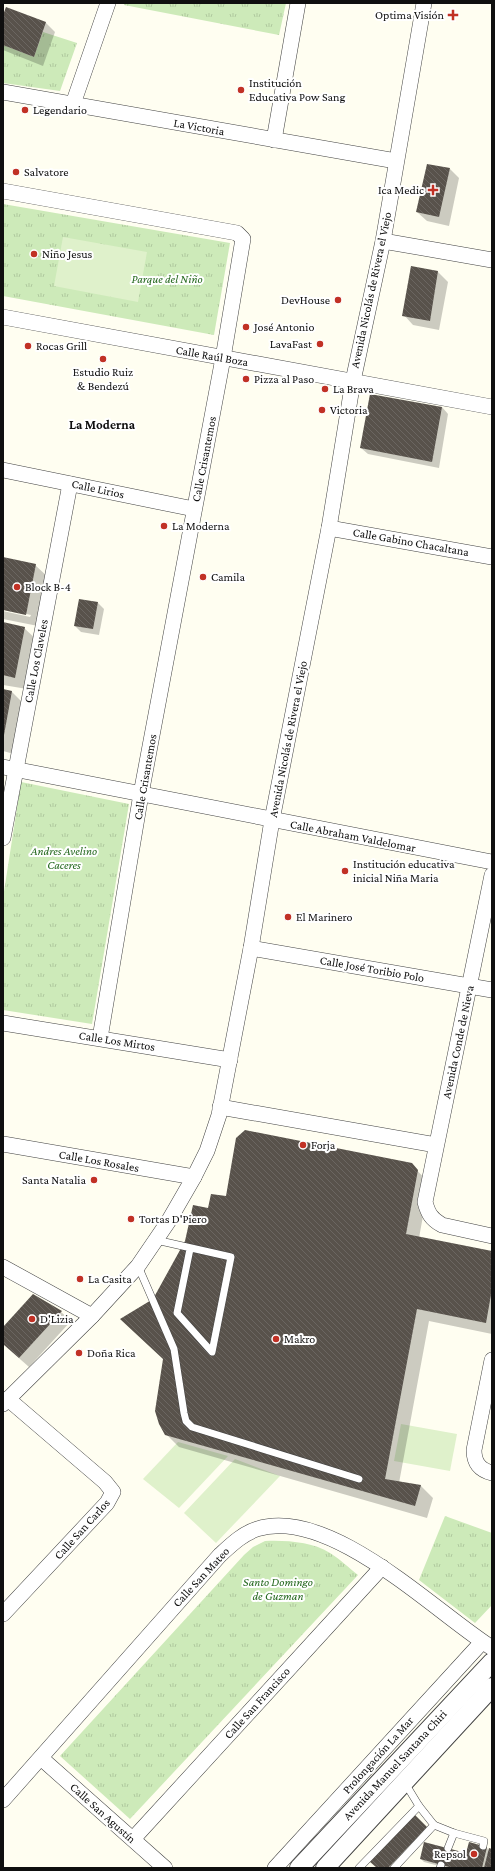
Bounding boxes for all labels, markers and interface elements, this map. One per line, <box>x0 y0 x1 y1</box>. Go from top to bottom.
place label: Optima Visión <box>375 8 445 22</box>
marker: Optima Visión <box>447 9 459 21</box>
place label: Institución Educativa Pow Sang <box>249 76 346 104</box>
marker: Institución Educativa Pow Sang <box>236 85 246 95</box>
place label: Legendario <box>33 103 87 117</box>
marker: Legendario <box>20 105 30 115</box>
street label: La Victoria <box>172 116 226 138</box>
place label: Salvatore <box>24 165 68 179</box>
marker: Salvatore <box>11 167 21 177</box>
place label: Ica Medic <box>378 183 424 197</box>
marker: Ica Medic <box>427 184 439 196</box>
street label: Avenida Nicolás de Rivera el Viejo <box>348 211 394 369</box>
place label: Niño Jesus <box>42 247 93 261</box>
marker: Niño Jesus <box>29 249 39 259</box>
park label: Parque del Niño <box>131 272 203 286</box>
place label: DevHouse <box>281 293 330 307</box>
marker: DevHouse <box>333 295 343 305</box>
place label: José Antonio <box>253 320 314 334</box>
marker: José Antonio <box>241 322 251 332</box>
place label: LavaFast <box>270 337 313 351</box>
place label: Rocas Grill <box>36 339 87 353</box>
marker: LavaFast <box>315 339 325 349</box>
marker: Rocas Grill <box>23 341 33 351</box>
street label: Calle Raúl Boza <box>175 343 250 369</box>
marker: Estudio Ruiz & Bendezú <box>98 354 108 364</box>
place label: Estudio Ruiz & Bendezú <box>73 365 133 393</box>
place label: Pizza al Paso <box>254 372 314 386</box>
marker: Pizza al Paso <box>241 374 251 384</box>
place label: La Brava <box>333 382 374 396</box>
marker: La Brava <box>320 384 330 394</box>
place label: Victoria <box>330 403 368 417</box>
marker: Victoria <box>317 405 327 415</box>
street label: Calle Crisantemos <box>189 415 219 503</box>
district label: La Moderna <box>69 417 136 432</box>
street label: Calle Lirios <box>70 477 126 501</box>
place label: La Moderna <box>172 519 230 533</box>
marker: La Moderna <box>159 521 169 531</box>
street label: Calle Gabino Chacaltana <box>352 525 471 559</box>
place label: Camila <box>211 570 246 584</box>
marker: Camila <box>198 572 208 582</box>
place label: Block B-4 <box>25 580 71 594</box>
marker: Block B-4 <box>12 582 22 592</box>
street label: Calle Los Claveles <box>21 618 51 704</box>
street label: Avenida Nicolás de Rivera el Viejo <box>266 659 310 819</box>
street label: Calle Crisantemos <box>131 733 160 821</box>
street label: Calle Abraham Valdelomar <box>289 817 418 855</box>
park label: Andres Avelino Caceres <box>30 844 97 872</box>
place label: Institución educativa inicial Niña Maria <box>353 857 455 885</box>
marker: Institución educativa inicial Niña Maria <box>340 866 350 876</box>
place label: El Marinero <box>296 910 353 924</box>
marker: El Marinero <box>283 912 293 922</box>
street label: Calle José Toribio Polo <box>319 953 425 985</box>
street label: Avenida Conde de Nieva <box>439 984 477 1100</box>
street label: Calle Los Mirtos <box>78 1028 157 1054</box>
place label: Forja <box>311 1138 336 1152</box>
marker: Forja <box>298 1140 308 1150</box>
street label: Calle Los Rosales <box>58 1147 140 1175</box>
place label: Santa Natalia <box>22 1173 86 1187</box>
marker: Santa Natalia <box>89 1175 99 1185</box>
place label: Tortas D'Piero <box>139 1212 207 1226</box>
marker: Tortas D'Piero <box>126 1214 136 1224</box>
place label: La Casita <box>88 1272 132 1286</box>
marker: La Casita <box>75 1274 85 1284</box>
place label: D'Lizia <box>40 1312 74 1326</box>
marker: D'Lizia <box>27 1314 37 1324</box>
place label: Makro <box>284 1332 315 1346</box>
marker: Makro <box>271 1334 281 1344</box>
place label: Doña Rica <box>87 1346 136 1360</box>
marker: Doña Rica <box>74 1348 84 1358</box>
street label: Calle San Carlos <box>51 1496 113 1562</box>
street label: Calle San Mateo <box>170 1544 232 1610</box>
park label: Santo Domingo de Guzman <box>243 1575 313 1603</box>
street label: Calle San Francisco <box>221 1664 293 1742</box>
street label: Avenida Manuel Santana Chiri <box>340 1707 450 1823</box>
street label: Prolongación La Mar <box>340 1713 417 1797</box>
street label: Calle San Agustín <box>67 1780 139 1846</box>
place label: Repsol <box>434 1847 466 1861</box>
marker: Repsol <box>469 1849 479 1859</box>

